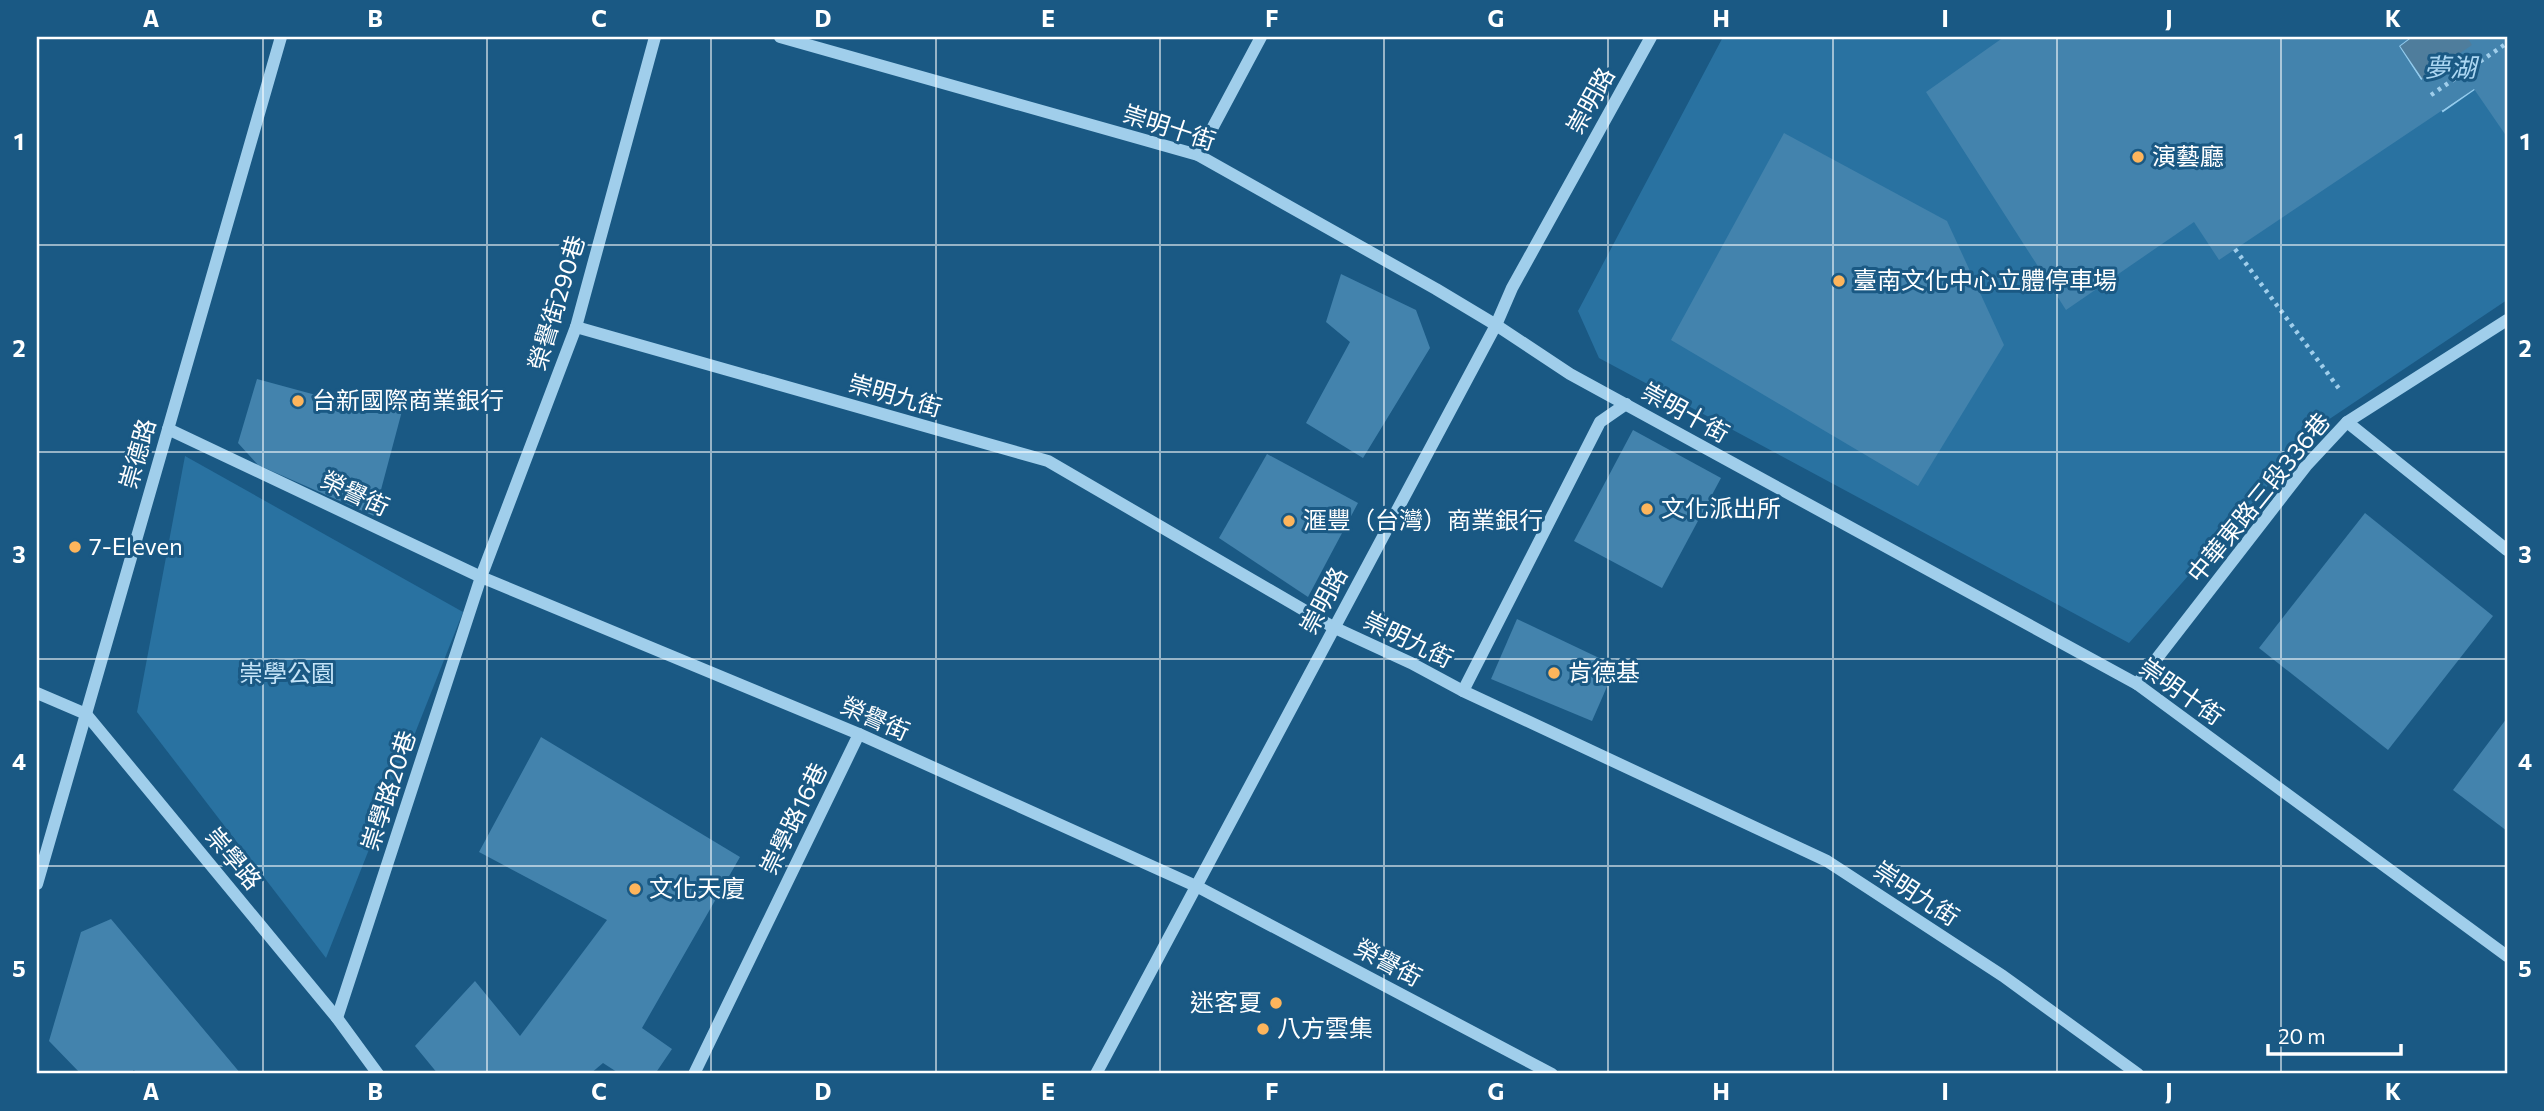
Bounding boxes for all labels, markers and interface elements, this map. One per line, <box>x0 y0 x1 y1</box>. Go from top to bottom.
text: A <box>143 4 160 32</box>
text: B <box>367 4 383 32</box>
text: C <box>591 4 607 32</box>
text: D <box>815 4 832 32</box>
text: E <box>1041 4 1055 32</box>
text: F <box>1265 4 1279 32</box>
text: G <box>1488 4 1504 32</box>
text: H <box>1712 4 1730 32</box>
text: I <box>1941 4 1949 32</box>
text: J <box>2165 4 2173 32</box>
text: K <box>2385 4 2401 32</box>
water label: 夢湖 <box>2424 51 2480 82</box>
street label: 崇明路 <box>1560 62 1620 139</box>
street label: 崇明十街 <box>1119 98 1220 155</box>
text: 1 <box>14 127 24 155</box>
text: 1 <box>2520 127 2530 155</box>
place label: 演藝廳 <box>2152 141 2224 170</box>
marker: 演藝廳 <box>2130 149 2146 165</box>
street label: 榮譽街290巷 <box>521 232 590 373</box>
place label: 臺南文化中心立體停車場 <box>1853 265 2117 294</box>
marker: 臺南文化中心立體停車場 <box>1831 273 1847 289</box>
text: 2 <box>12 334 26 362</box>
text: 2 <box>2518 334 2532 362</box>
street label: 崇明九街 <box>845 367 946 422</box>
street label: 崇明十街 <box>1637 376 1735 448</box>
place label: 台新國際商業銀行 <box>312 385 504 414</box>
marker: 台新國際商業銀行 <box>290 393 306 409</box>
street label: 中華東路三段336巷 <box>2181 406 2335 588</box>
street label: 崇德路 <box>113 415 160 492</box>
street label: 榮譽街 <box>317 464 394 521</box>
place label: 文化派出所 <box>1661 493 1781 522</box>
marker: 文化派出所 <box>1639 501 1655 517</box>
place label: 滙豐（台灣）商業銀行 <box>1303 505 1543 534</box>
marker: 滙豐（台灣）商業銀行 <box>1281 513 1297 529</box>
place label: 7-Eleven <box>89 531 183 560</box>
marker: 7-Eleven <box>67 539 83 555</box>
text: 3 <box>12 540 26 568</box>
text: 3 <box>2518 540 2532 568</box>
street label: 崇明路 <box>1293 562 1352 639</box>
street label: 崇明九街 <box>1359 605 1458 673</box>
street label: 崇明十街 <box>2134 651 2229 730</box>
place label: 肯德基 <box>1568 657 1640 686</box>
park label: 崇學公園 <box>239 658 335 687</box>
marker: 肯德基 <box>1546 665 1562 681</box>
street label: 榮譽街 <box>837 690 914 746</box>
street label: 崇學路20巷 <box>354 727 421 854</box>
text: 4 <box>12 747 26 775</box>
text: 4 <box>2518 747 2532 775</box>
street label: 崇學路16巷 <box>753 758 832 879</box>
street label: 崇學路 <box>200 821 268 895</box>
street label: 崇明九街 <box>1869 854 1965 931</box>
place label: 文化天廈 <box>649 873 745 902</box>
marker: 文化天廈 <box>627 881 643 897</box>
street label: 榮譽街 <box>1350 932 1427 991</box>
text: 5 <box>12 954 26 982</box>
text: 5 <box>2518 954 2532 982</box>
place label: 迷客夏 <box>1190 987 1262 1016</box>
marker: 迷客夏 <box>1268 995 1284 1011</box>
place label: 八方雲集 <box>1277 1013 1373 1042</box>
scale bar <box>2268 1013 2400 1057</box>
marker: 八方雲集 <box>1255 1021 1271 1037</box>
text: 20 m <box>2278 1023 2326 1048</box>
text: A <box>143 1077 160 1105</box>
text: B <box>367 1077 383 1105</box>
text: C <box>591 1077 607 1105</box>
text: D <box>815 1077 832 1105</box>
text: E <box>1041 1077 1055 1105</box>
text: F <box>1265 1077 1279 1105</box>
text: G <box>1488 1077 1504 1105</box>
text: H <box>1712 1077 1730 1105</box>
text: I <box>1941 1077 1949 1105</box>
text: J <box>2165 1077 2173 1105</box>
text: K <box>2385 1077 2401 1105</box>

